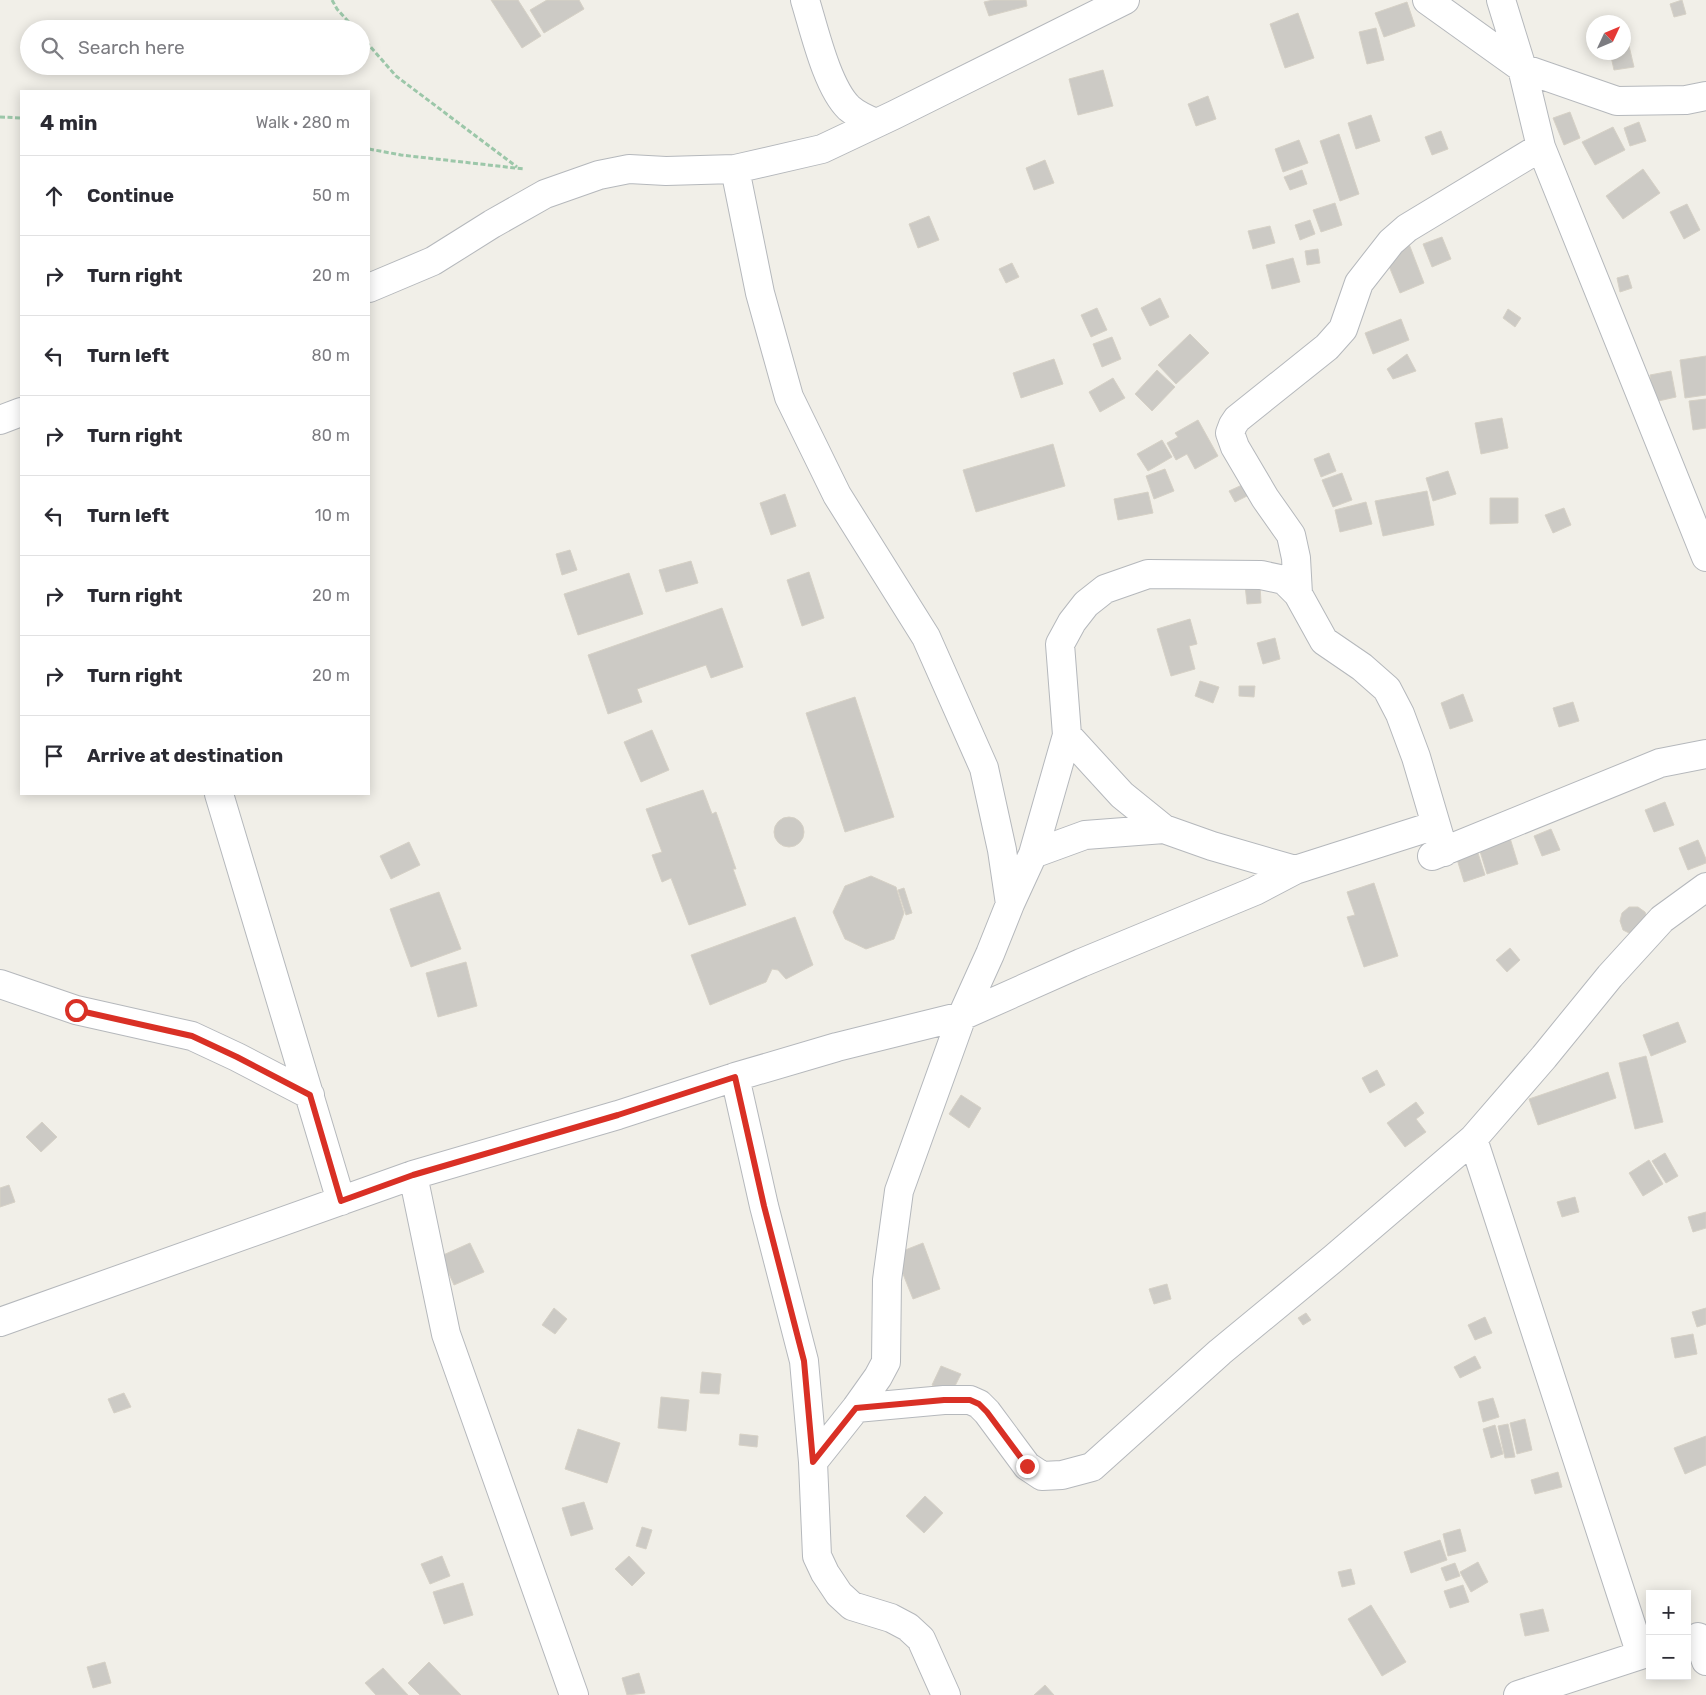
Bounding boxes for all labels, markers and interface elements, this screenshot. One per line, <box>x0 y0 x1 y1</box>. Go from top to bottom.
north arrow <box>1586 15 1631 60</box>
search box <box>20 20 370 75</box>
icon: search <box>38 34 66 62</box>
text: Search here <box>78 36 185 59</box>
text: 4 min <box>40 110 98 135</box>
text: Walk · 280 m <box>256 113 350 132</box>
icon: ahead <box>40 182 68 210</box>
text: Continue <box>87 184 174 207</box>
text: 50 m <box>312 186 350 205</box>
icon: right <box>40 262 68 290</box>
text: Turn right <box>87 264 182 287</box>
text: 20 m <box>312 266 350 285</box>
icon: left <box>40 342 68 370</box>
text: Turn left <box>87 344 169 367</box>
text: 80 m <box>312 346 350 365</box>
icon: right <box>40 422 68 450</box>
text: Turn right <box>87 424 182 447</box>
text: 80 m <box>312 426 350 445</box>
icon: left <box>40 502 68 530</box>
text: Turn left <box>87 504 169 527</box>
text: 10 m <box>315 506 350 525</box>
icon: right <box>40 582 68 610</box>
text: Turn right <box>87 584 182 607</box>
text: 20 m <box>312 586 350 605</box>
icon: right <box>40 662 68 690</box>
text: Turn right <box>87 664 182 687</box>
text: 20 m <box>312 666 350 685</box>
icon: arrive <box>40 742 68 770</box>
text: Arrive at destination <box>87 744 283 767</box>
route start <box>65 999 88 1022</box>
route end <box>1016 1455 1039 1478</box>
map controls <box>1646 1590 1691 1680</box>
button: + <box>1646 1590 1691 1635</box>
button: − <box>1646 1635 1691 1680</box>

